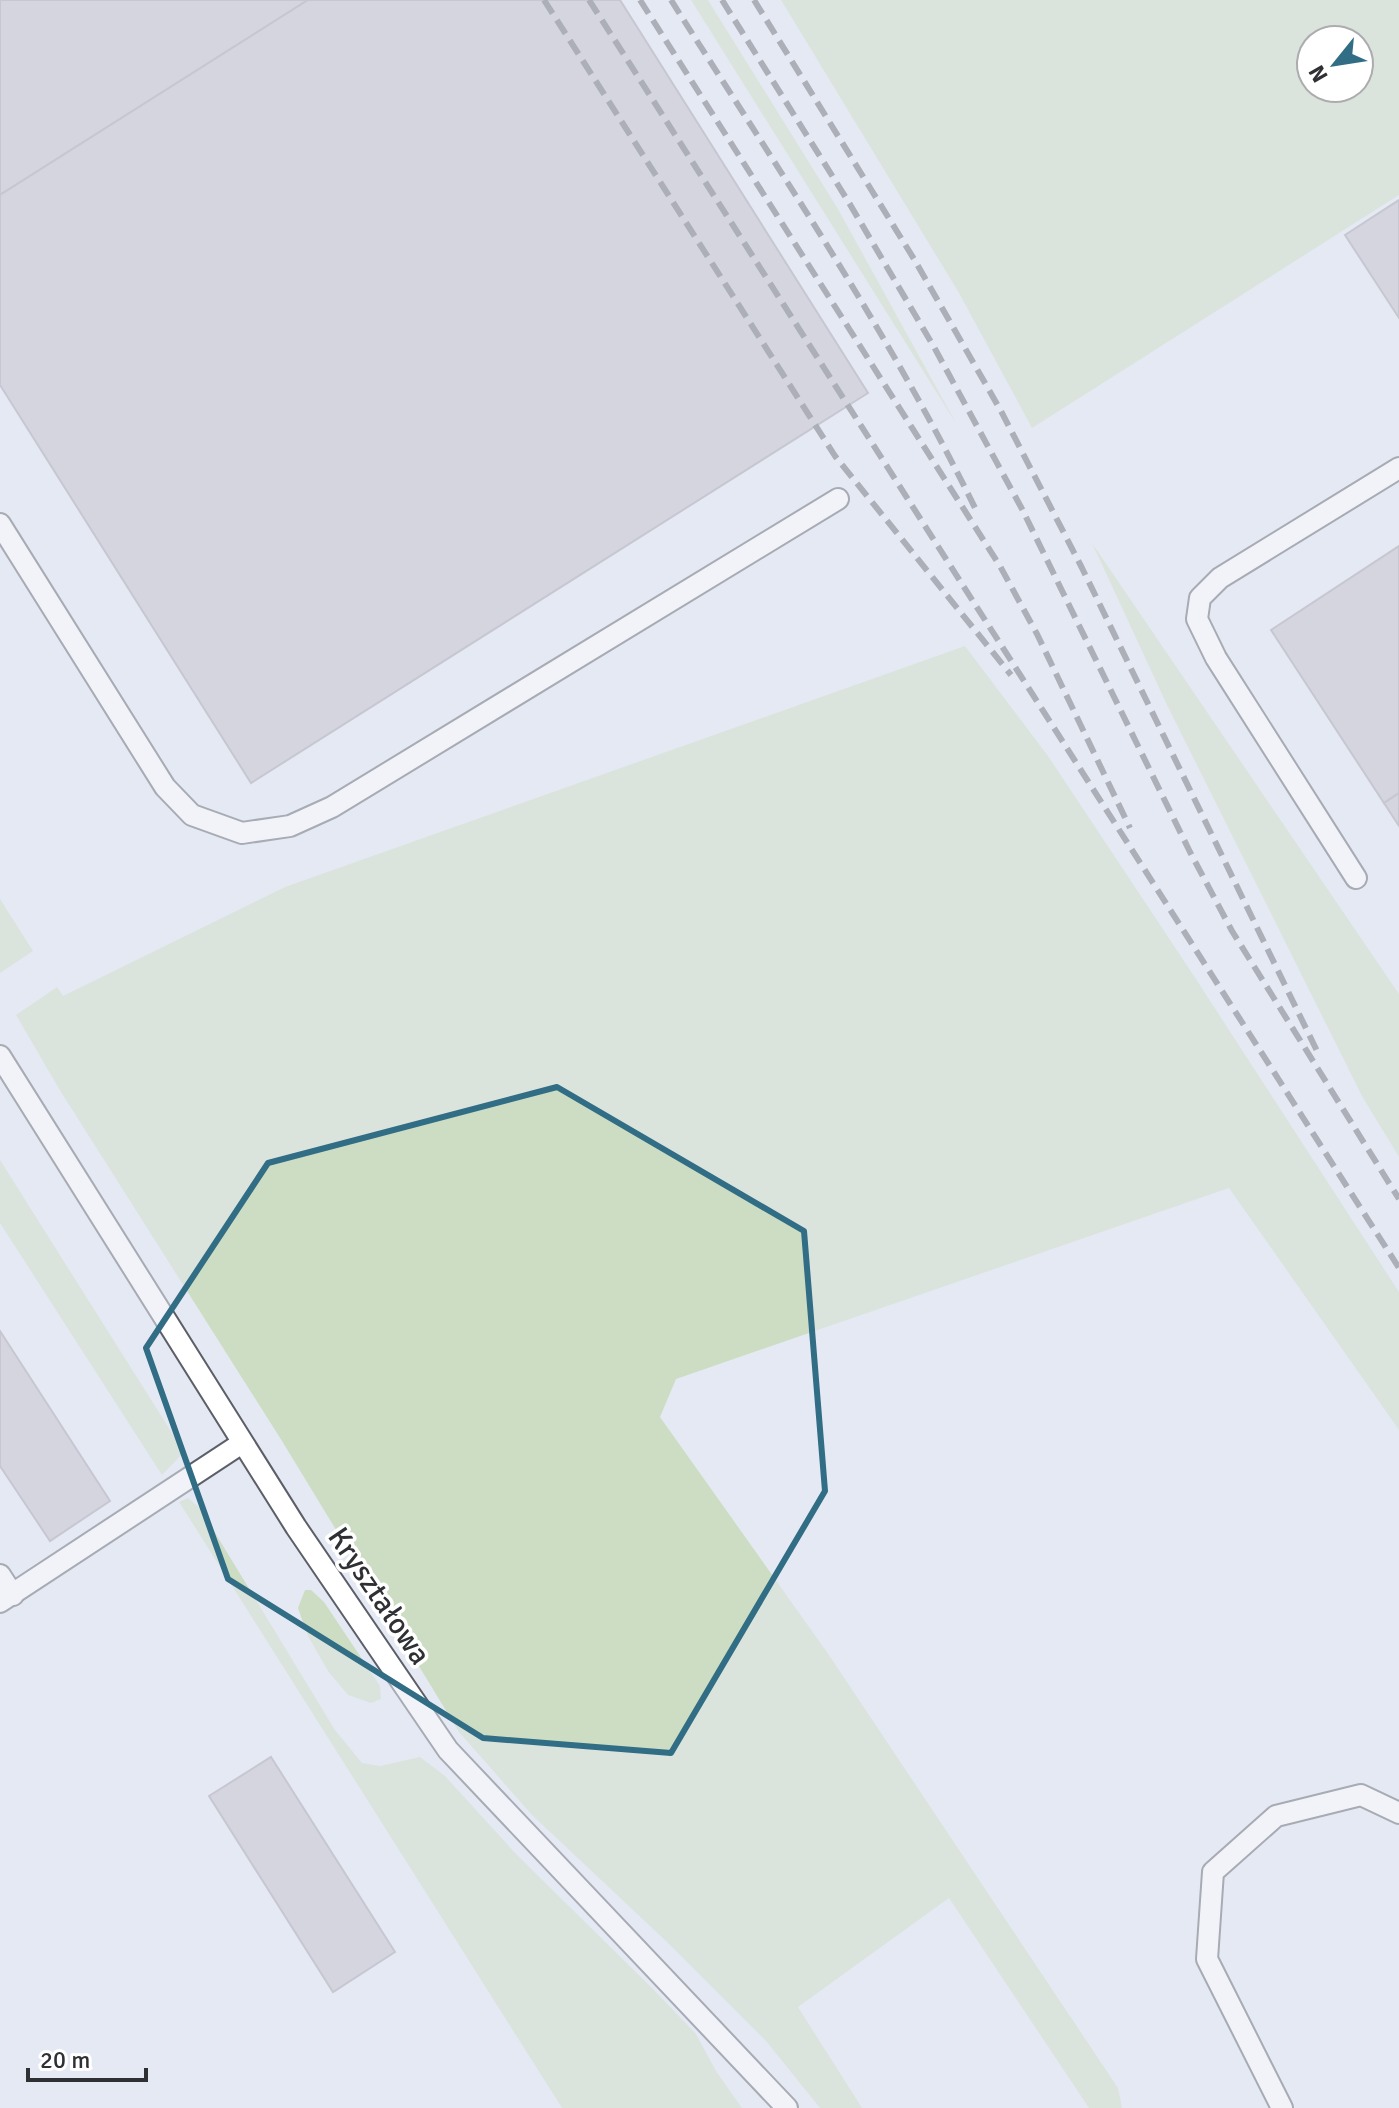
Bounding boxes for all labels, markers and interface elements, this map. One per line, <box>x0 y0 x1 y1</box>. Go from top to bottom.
north arrow <box>1295 24 1375 104</box>
text: N <box>1303 60 1334 87</box>
street label: Kryształowa <box>320 1520 438 1672</box>
scale bar <box>28 2032 146 2082</box>
text: 20 m <box>40 2045 90 2075</box>

